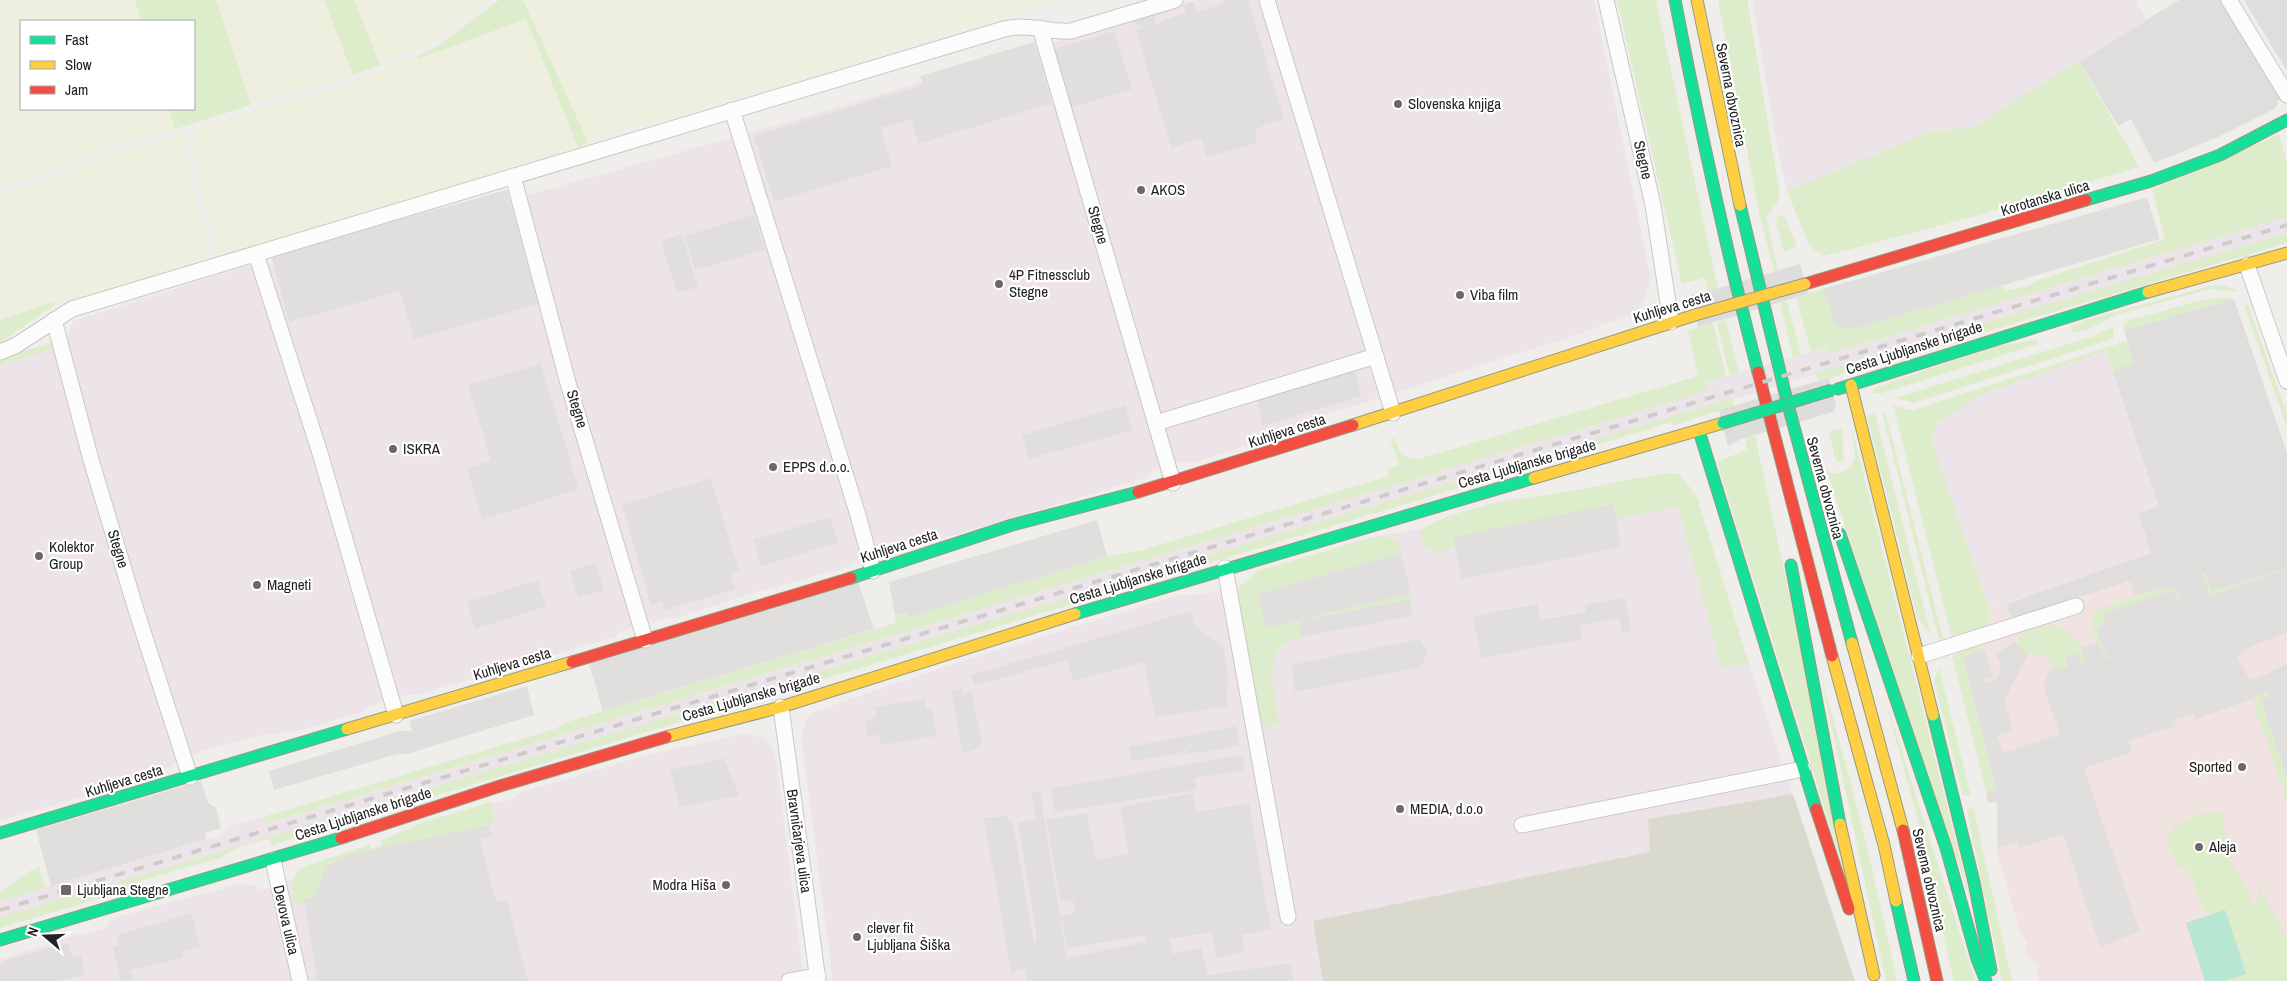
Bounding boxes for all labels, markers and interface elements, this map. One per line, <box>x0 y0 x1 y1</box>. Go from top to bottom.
legend <box>20 20 195 110</box>
text: Fast <box>65 29 89 50</box>
street label: Severna obvoznica <box>1711 41 1752 149</box>
text: Slow <box>65 54 92 75</box>
text: Jam <box>65 79 88 100</box>
place label: Slovenska knjiga <box>1408 93 1501 114</box>
marker: Slovenska knjiga <box>1392 98 1404 110</box>
street label: Stegne <box>1629 139 1658 181</box>
street label: Korotanska ulica <box>1998 174 2092 221</box>
place label: AKOS <box>1150 179 1185 200</box>
marker: AKOS <box>1135 184 1147 196</box>
street label: Stegne <box>1083 203 1114 247</box>
place label: 4P Fitnessclub Stegne <box>1009 264 1090 302</box>
marker: 4P Fitnessclub Stegne <box>993 278 1005 290</box>
place label: Viba film <box>1470 284 1518 305</box>
street label: Kuhljeva cesta <box>1631 285 1713 328</box>
marker: Viba film <box>1454 289 1466 301</box>
street label: Cesta Ljubljanske brigade <box>1843 316 1985 379</box>
street label: Stegne <box>562 387 593 431</box>
street label: Kuhljeva cesta <box>1246 408 1328 453</box>
street label: Cesta Ljubljanske brigade <box>1456 434 1598 493</box>
street label: Severna obvoznica <box>1802 434 1849 542</box>
place label: ISKRA <box>403 438 441 459</box>
marker: ISKRA <box>387 443 399 455</box>
place label: EPPS d.o.o. <box>783 456 850 477</box>
marker: EPPS d.o.o. <box>767 461 779 473</box>
street label: Kuhljeva cesta <box>858 523 940 568</box>
street label: Stegne <box>103 527 134 571</box>
place label: Kolektor Group <box>49 536 94 574</box>
street label: Cesta Ljubljanske brigade <box>1067 548 1209 609</box>
marker: Kolektor Group <box>33 550 45 562</box>
place label: Magneti <box>267 574 311 595</box>
marker: Magneti <box>251 579 263 591</box>
street label: Kuhljeva cesta <box>471 642 553 685</box>
street label: Cesta Ljubljanske brigade <box>680 667 822 726</box>
place label: Sported <box>2189 756 2232 777</box>
street label: Kuhljeva cesta <box>83 759 165 802</box>
marker: Sported <box>2236 761 2248 773</box>
street label: Cesta Ljubljanske brigade <box>292 782 434 845</box>
street label: Bravničarjeva ulica <box>782 788 817 894</box>
place label: MEDIA, d.o.o <box>1410 798 1483 819</box>
marker: MEDIA, d.o.o <box>1394 803 1406 815</box>
street label: Severna obvoznica <box>1907 826 1952 934</box>
place label: Aleja <box>2208 836 2237 857</box>
marker: Aleja <box>2193 841 2205 853</box>
place label: Modra Hiša <box>652 874 716 895</box>
place label: Ljubljana Stegne <box>77 879 169 900</box>
marker: Modra Hiša <box>720 879 732 891</box>
marker: Ljubljana Stegne <box>59 883 73 897</box>
street label: Devova ulica <box>268 883 305 957</box>
north arrow <box>20 911 70 961</box>
place label: clever fit Ljubljana Šiška <box>867 917 951 955</box>
text: N <box>23 925 43 939</box>
marker: clever fit Ljubljana Šiška <box>851 931 863 943</box>

